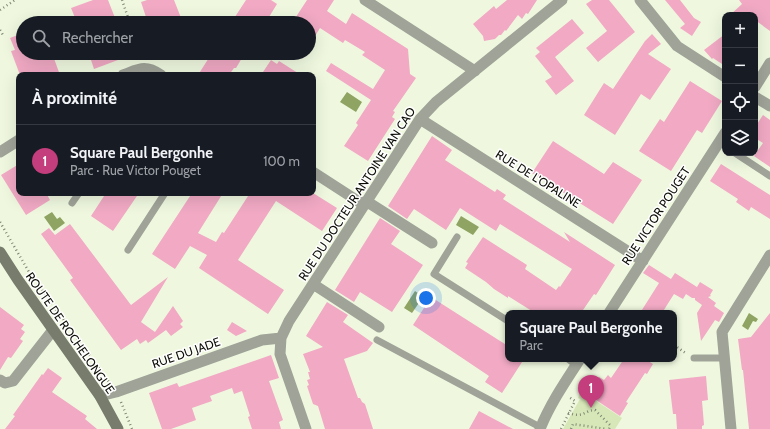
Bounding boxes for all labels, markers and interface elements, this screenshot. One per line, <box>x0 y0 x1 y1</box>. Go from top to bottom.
map controls <box>722 12 758 156</box>
button: + <box>722 12 758 48</box>
search box <box>16 16 316 60</box>
icon: search <box>30 27 52 49</box>
text: Rechercher <box>62 29 133 47</box>
button: − <box>722 48 758 84</box>
button: locate <box>722 84 758 120</box>
text: À proximité <box>32 88 117 108</box>
street label: RUE DU DOCTEUR ANTOINE VAN CAO <box>295 104 418 283</box>
button: layers <box>722 120 758 156</box>
text: Square Paul Bergonhe <box>70 144 213 162</box>
street label: RUE DE L'OPALINE <box>493 146 584 211</box>
text: 1 <box>43 153 47 169</box>
text: 100 m <box>263 153 300 169</box>
text: Parc · Rue Victor Pouget <box>70 162 201 178</box>
street label: RUE VICTOR POUGET <box>618 163 693 268</box>
street label: ROUTE DE ROCHELONGUE <box>23 269 118 397</box>
your location <box>416 288 436 308</box>
popup <box>505 310 677 362</box>
text: Square Paul Bergonhe <box>520 319 662 337</box>
street label: RUE DU JADE <box>150 334 222 371</box>
text: Parc <box>520 337 543 353</box>
pin: 1 <box>578 375 604 408</box>

